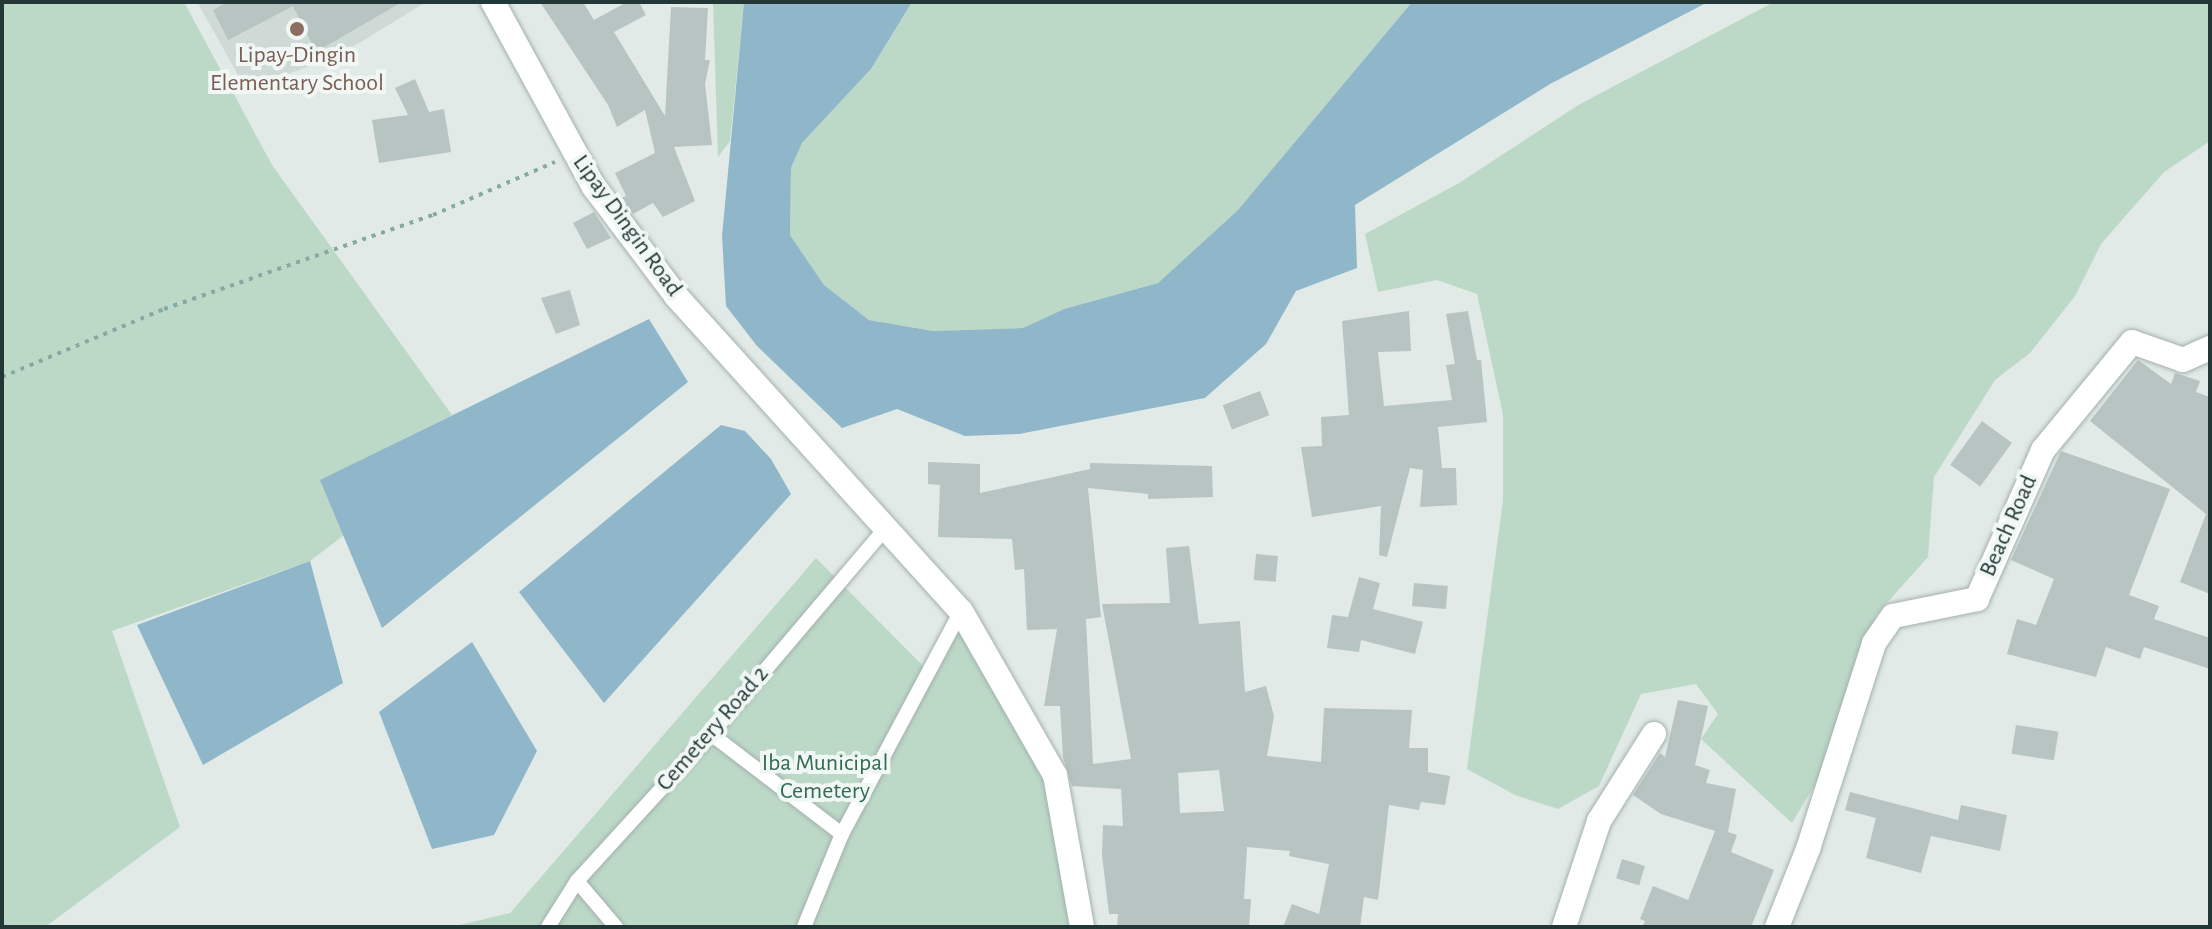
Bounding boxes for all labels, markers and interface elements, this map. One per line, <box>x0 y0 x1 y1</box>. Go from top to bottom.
marker: Lipay-Dingin Elementary School <box>288 20 306 38</box>
place label: Lipay-Dingin Elementary School <box>210 42 384 98</box>
street label: Lipay Dingin Road <box>566 149 688 303</box>
street label: Beach Road <box>1974 471 2044 581</box>
street label: Cemetery Road 2 <box>651 660 775 798</box>
park label: Iba Municipal Cemetery <box>762 750 888 806</box>

